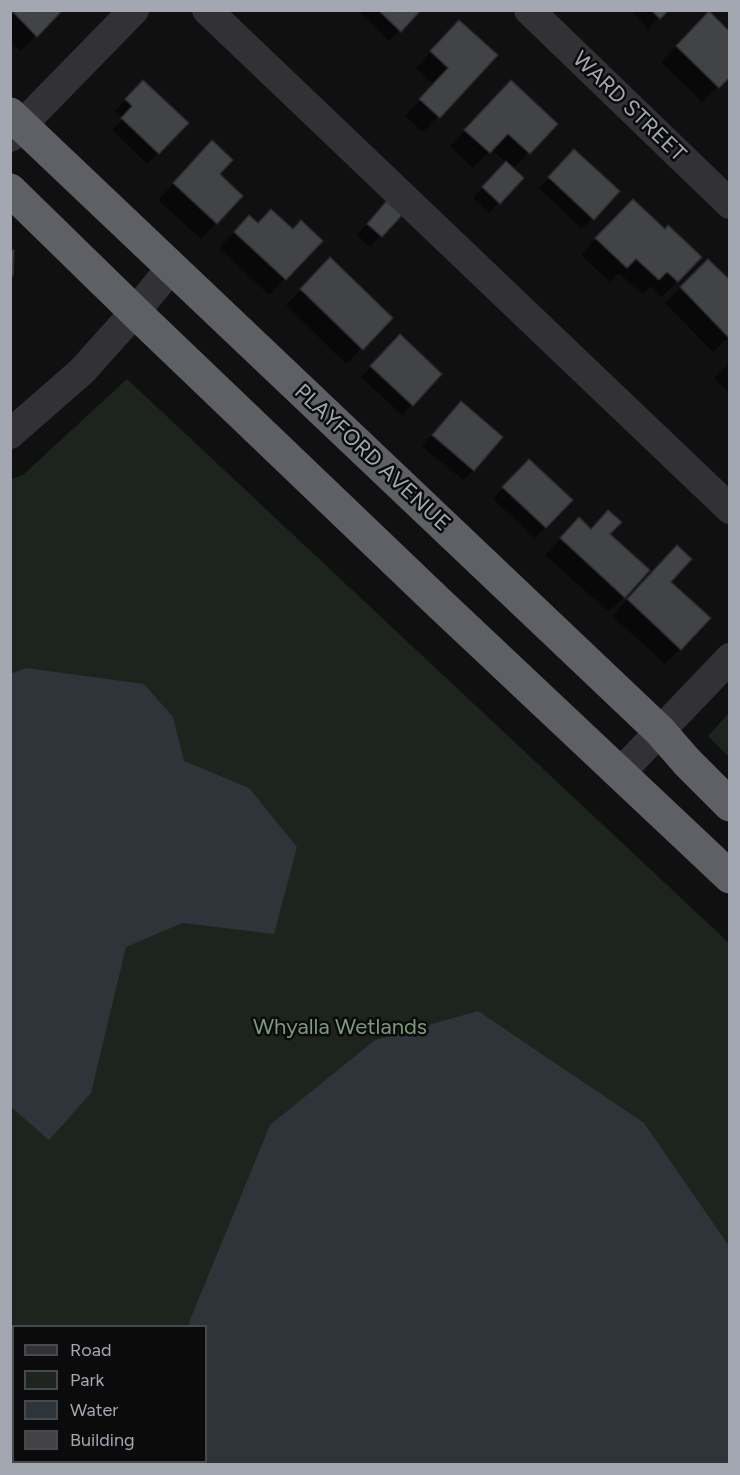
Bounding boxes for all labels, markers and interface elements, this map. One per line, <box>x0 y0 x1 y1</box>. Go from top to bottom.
street label: WARD STREET <box>567 46 691 168</box>
street label: PLAYFORD AVENUE <box>289 379 455 537</box>
park label: Whyalla Wetlands <box>253 1015 427 1041</box>
legend <box>12 1325 207 1463</box>
text: Road <box>70 1339 111 1361</box>
text: Park <box>70 1369 104 1391</box>
text: Water <box>70 1399 118 1421</box>
text: Building <box>70 1429 135 1451</box>

